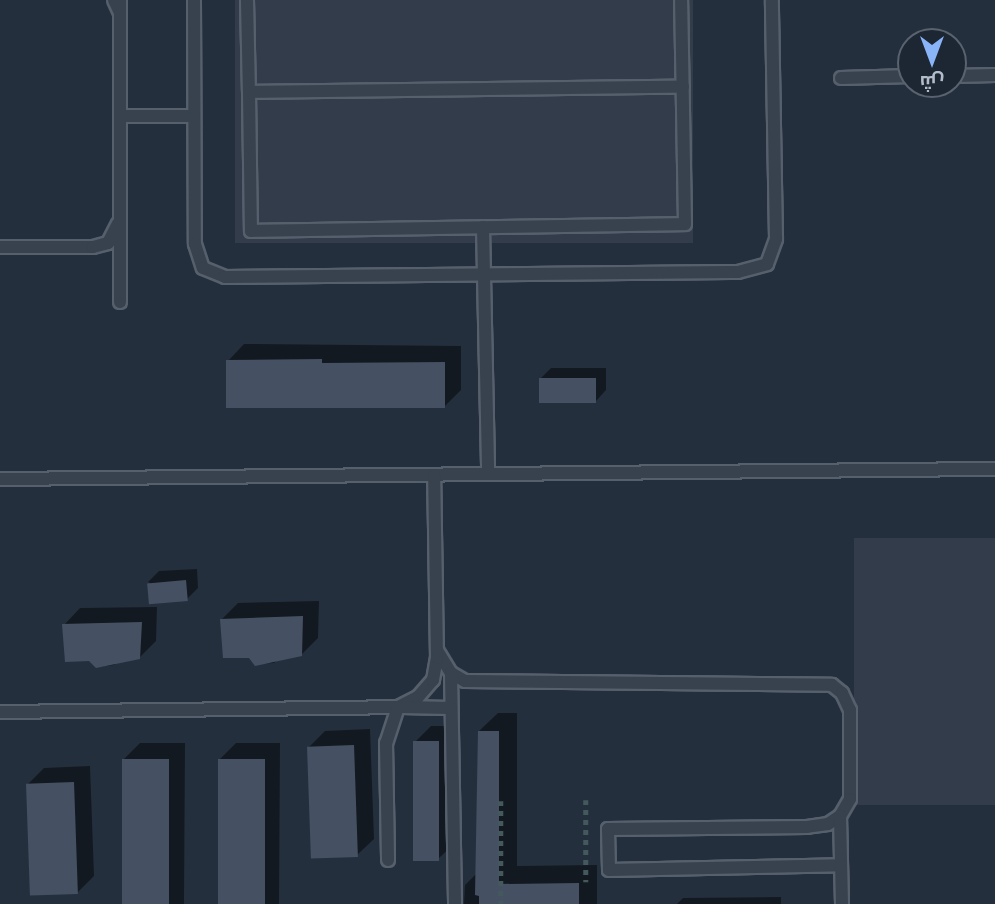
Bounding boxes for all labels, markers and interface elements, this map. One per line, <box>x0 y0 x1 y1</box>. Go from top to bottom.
north arrow <box>897 28 967 98</box>
text: ش <box>920 70 944 95</box>

